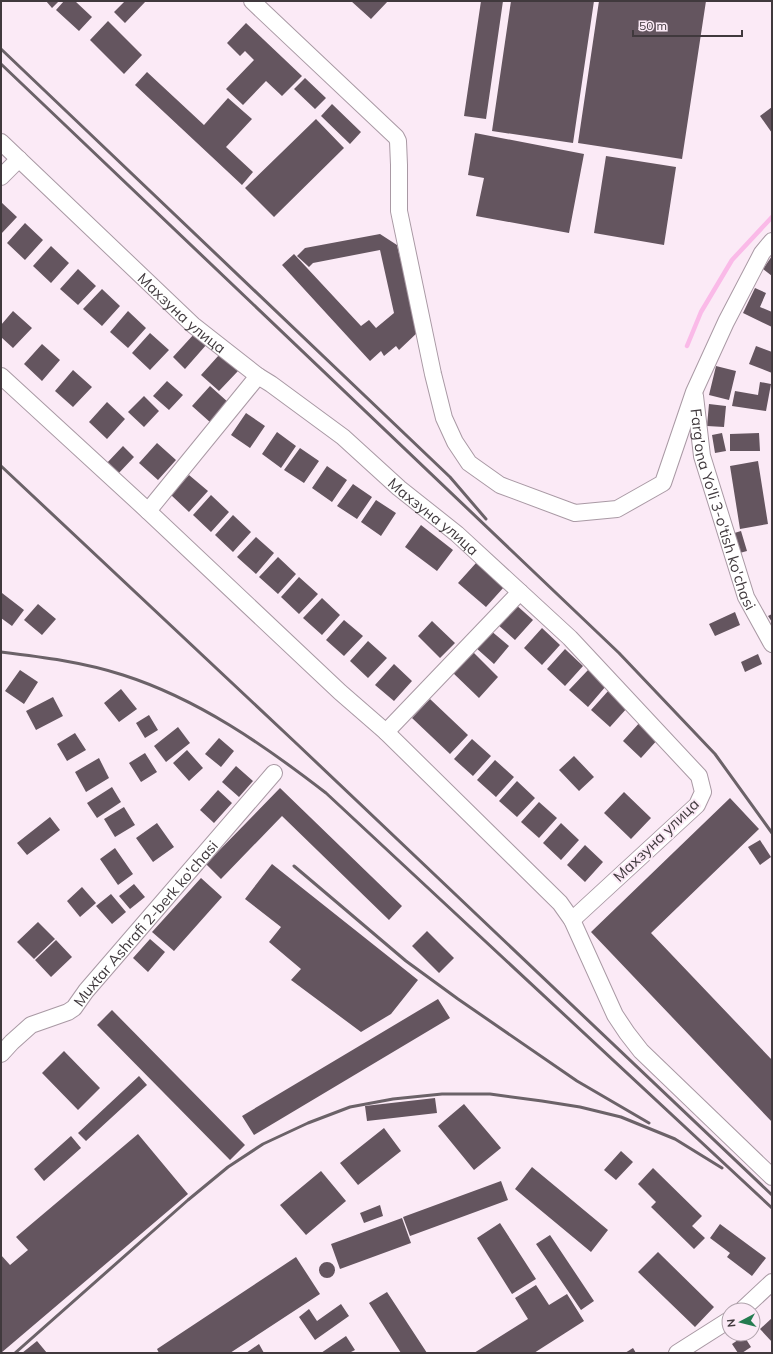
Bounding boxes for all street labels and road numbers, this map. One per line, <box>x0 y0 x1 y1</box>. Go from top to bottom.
street label: Махзуна улица <box>134 268 230 357</box>
street label: Farg'ona Yo'li 3-o'tish ko'chasi <box>687 408 761 613</box>
street label: Махзуна улица <box>384 473 483 559</box>
street label: Махзуна улица <box>609 794 703 886</box>
street label: Muxtar Ashrafi 2-berk ko'chasi <box>69 836 221 1010</box>

